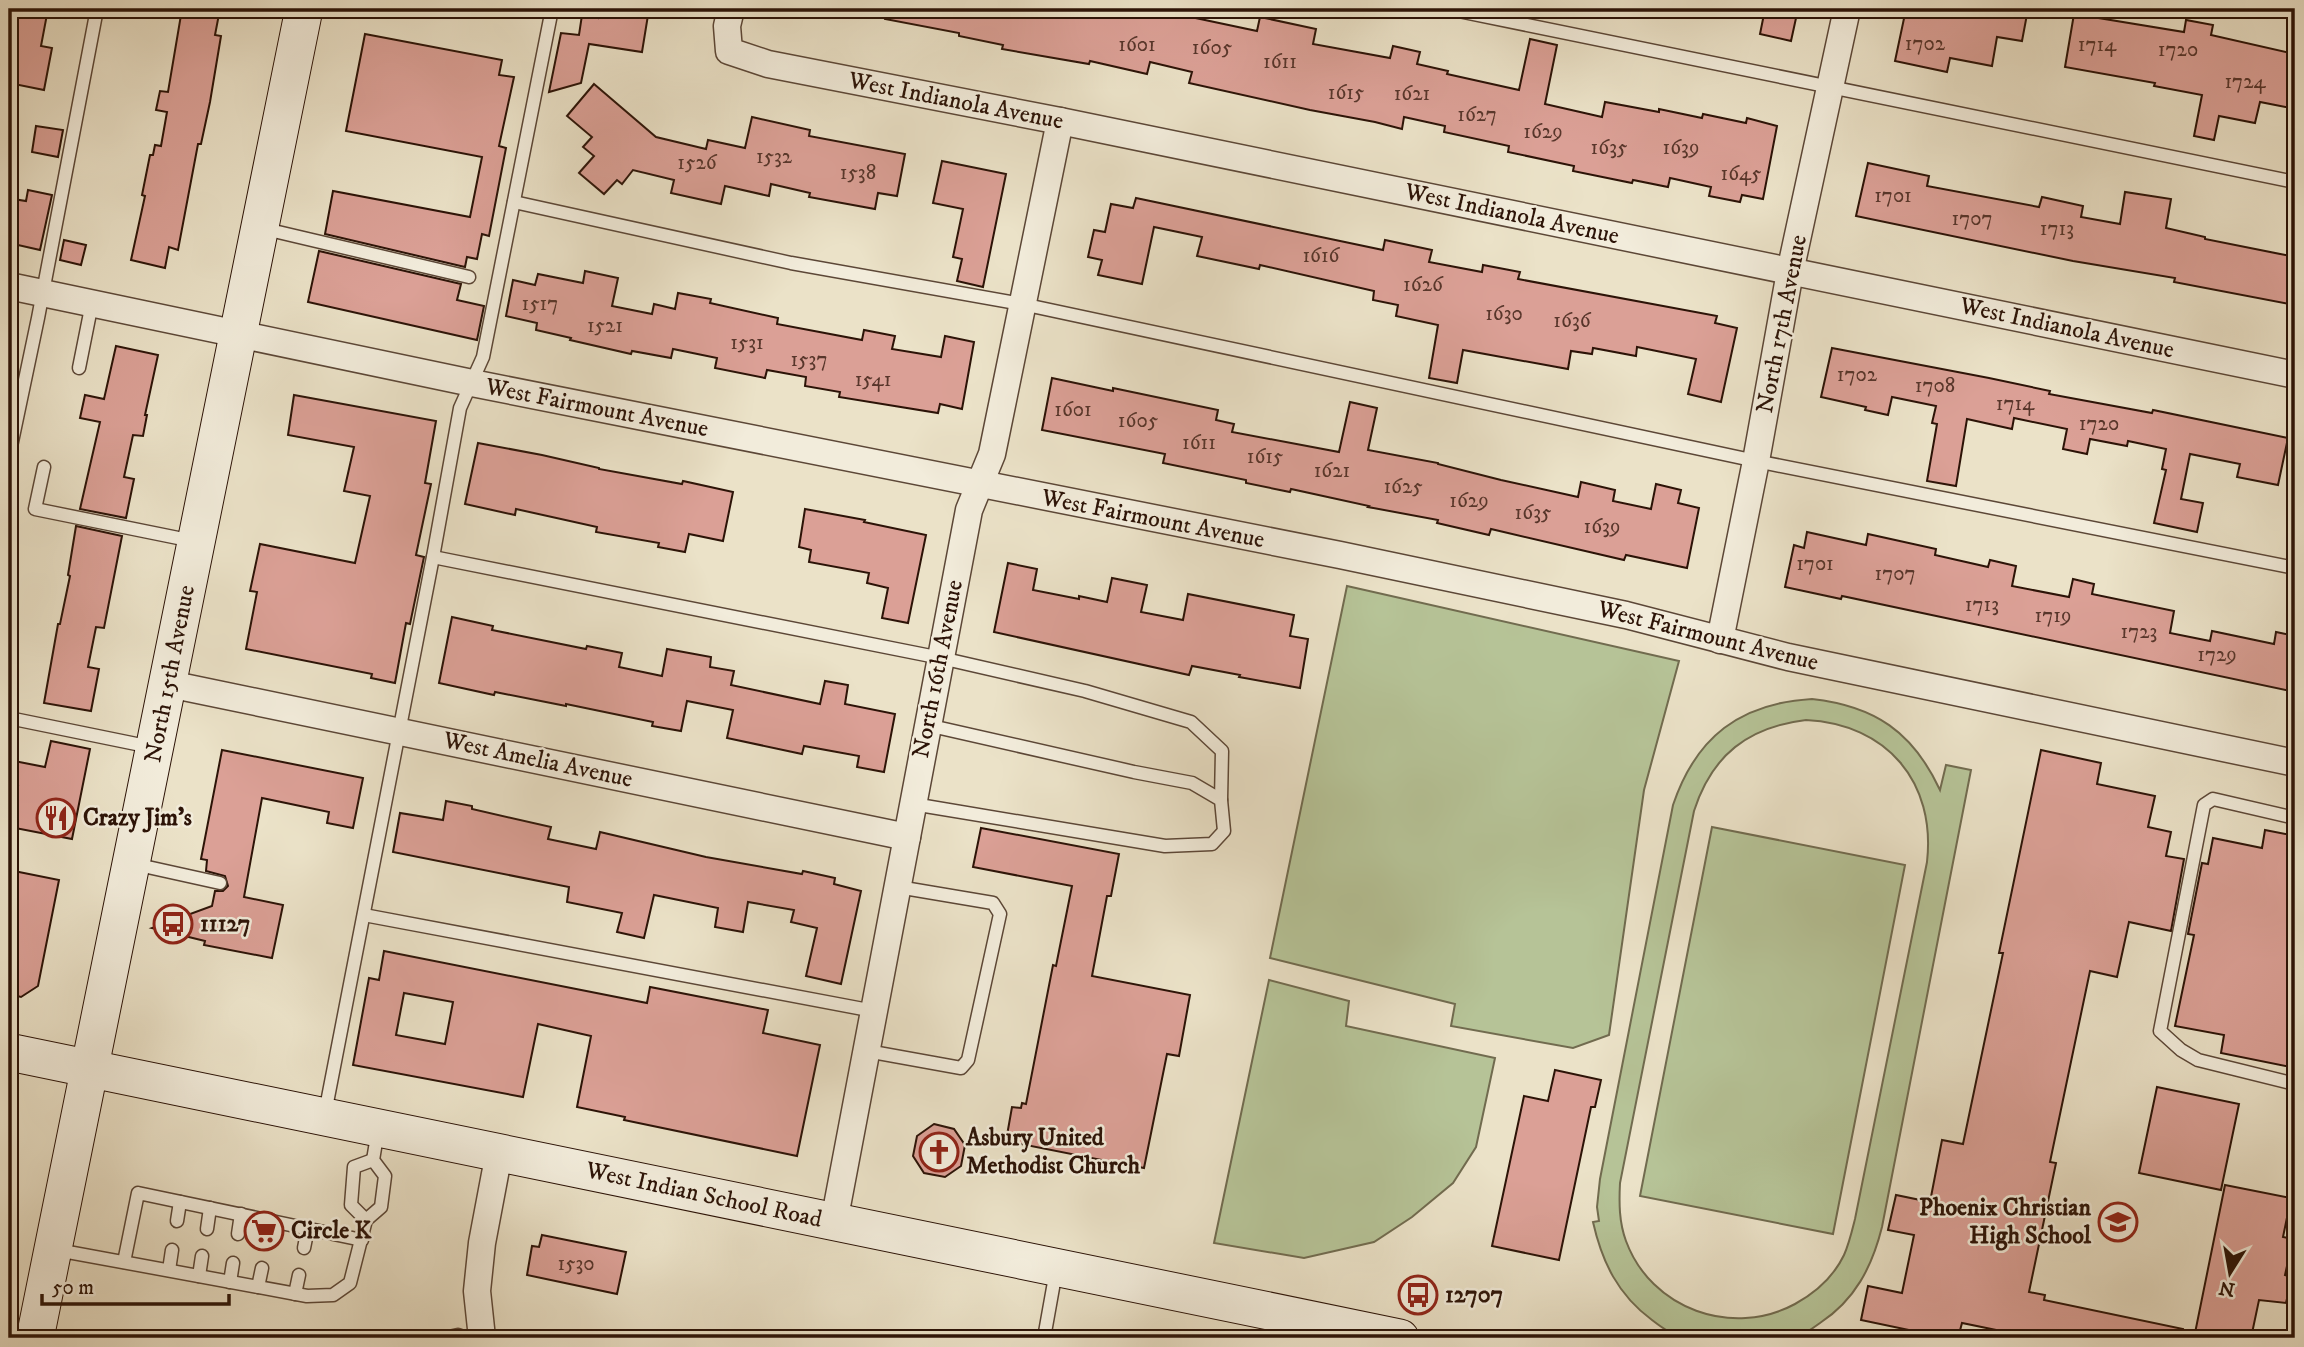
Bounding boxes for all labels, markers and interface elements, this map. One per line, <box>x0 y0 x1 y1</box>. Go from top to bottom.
house number: 1702 <box>1905 31 1946 57</box>
house number: 1601 <box>1118 32 1156 58</box>
house number: 1714 <box>2078 32 2117 58</box>
house number: 1605 <box>1192 35 1232 61</box>
house number: 1720 <box>2158 37 2198 63</box>
house number: 1611 <box>1263 49 1297 75</box>
street label: West Indianola Avenue <box>845 65 1066 137</box>
house number: 1724 <box>2224 69 2266 95</box>
house number: 1615 <box>1328 80 1364 106</box>
house number: 1621 <box>1394 81 1430 107</box>
house number: 1627 <box>1457 102 1497 128</box>
house number: 1629 <box>1523 119 1563 145</box>
house number: 1635 <box>1591 135 1627 161</box>
house number: 1639 <box>1663 135 1699 161</box>
house number: 1532 <box>756 144 793 170</box>
house number: 1526 <box>677 150 718 176</box>
house number: 1538 <box>840 160 876 186</box>
house number: 1645 <box>1721 161 1761 187</box>
street label: West Indianola Avenue <box>1401 176 1622 251</box>
house number: 1701 <box>1874 183 1912 209</box>
house number: 1707 <box>1951 206 1993 232</box>
house number: 1713 <box>2040 216 2074 242</box>
street label: North 17th Avenue <box>1750 232 1814 416</box>
house number: 1616 <box>1302 243 1341 269</box>
house number: 1626 <box>1403 272 1444 298</box>
street label: West Indianola Avenue <box>1956 290 2177 365</box>
house number: 1517 <box>522 291 558 317</box>
house number: 1630 <box>1485 301 1523 327</box>
house number: 1636 <box>1553 308 1592 334</box>
house number: 1521 <box>587 313 623 339</box>
house number: 1531 <box>730 330 764 356</box>
house number: 1537 <box>791 347 827 373</box>
house number: 1702 <box>1837 362 1878 388</box>
house number: 1541 <box>855 367 891 393</box>
street label: West Fairmount Avenue <box>482 371 711 444</box>
house number: 1708 <box>1915 373 1955 399</box>
house number: 1714 <box>1996 391 2035 417</box>
house number: 1601 <box>1054 397 1092 423</box>
house number: 1605 <box>1118 408 1158 434</box>
house number: 1720 <box>2079 411 2119 437</box>
house number: 1611 <box>1182 430 1216 456</box>
house number: 1615 <box>1247 444 1283 470</box>
house number: 1621 <box>1314 458 1350 484</box>
house number: 1625 <box>1383 474 1423 500</box>
street label: West Fairmount Avenue <box>1038 482 1267 555</box>
house number: 1629 <box>1449 488 1489 514</box>
house number: 1635 <box>1515 500 1551 526</box>
house number: 1639 <box>1584 514 1620 540</box>
house number: 1701 <box>1796 551 1834 577</box>
house number: 1707 <box>1874 561 1916 587</box>
street label: North 16th Avenue <box>906 577 970 761</box>
street label: North 15th Avenue <box>138 583 202 765</box>
house number: 1713 <box>1965 592 1999 618</box>
street label: West Fairmount Avenue <box>1593 594 1822 678</box>
house number: 1719 <box>2035 603 2071 629</box>
house number: 1723 <box>2121 619 2157 645</box>
house number: 1729 <box>2197 642 2237 668</box>
street label: West Amelia Avenue <box>440 725 635 795</box>
restaurant icon: Crazy Jim's <box>35 797 77 839</box>
place label: Crazy Jim's <box>83 803 192 833</box>
bus stop icon: 11127 <box>152 903 194 945</box>
place label: 11127 <box>200 909 250 939</box>
place label: Asbury United Methodist Church <box>965 1123 1141 1181</box>
church icon: Asbury United Methodist Church <box>918 1131 960 1173</box>
street label: West Indian School Road <box>582 1155 825 1235</box>
place label: Phoenix Christian High School <box>1919 1193 2092 1251</box>
school or university icon: Phoenix Christian High School <box>2097 1201 2139 1243</box>
supermarket icon: Circle K <box>243 1210 285 1252</box>
place label: Circle K <box>291 1216 372 1246</box>
north arrow <box>2196 1238 2266 1308</box>
house number: 1530 <box>557 1251 595 1277</box>
scale bar <box>42 1263 229 1307</box>
bus stop icon: 12707 <box>1397 1274 1439 1316</box>
text: 50 m <box>52 1275 94 1301</box>
text: N <box>2217 1275 2237 1301</box>
place label: 12707 <box>1445 1280 1503 1310</box>

